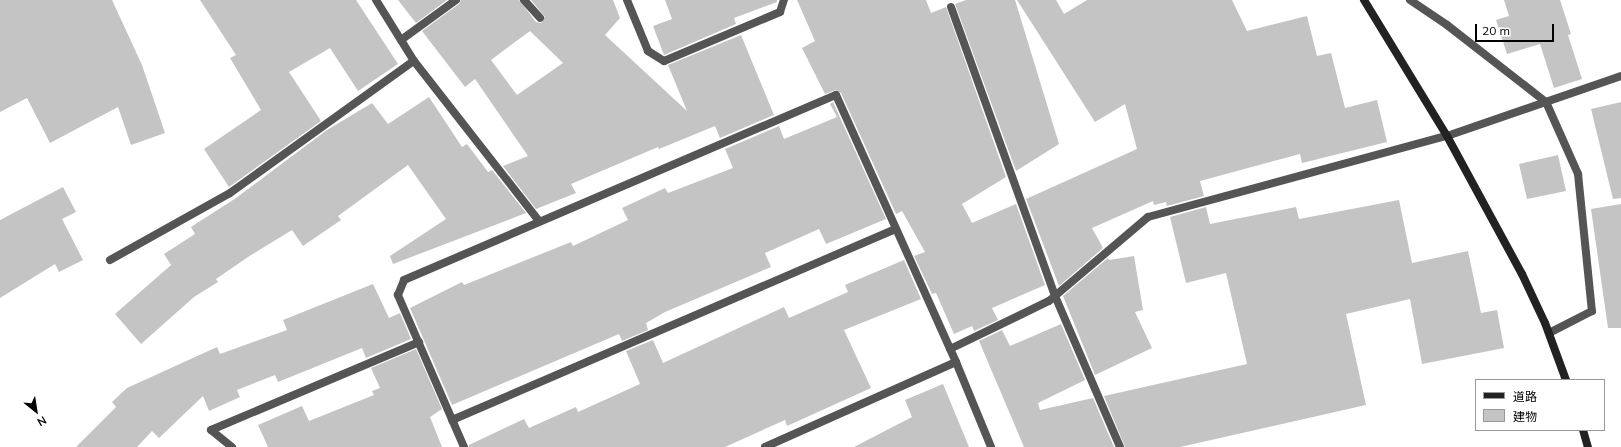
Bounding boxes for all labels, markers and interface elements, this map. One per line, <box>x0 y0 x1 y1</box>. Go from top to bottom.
scale bar <box>1477 16 1556 42</box>
text: 20 m <box>1482 23 1510 38</box>
legend <box>1475 379 1605 431</box>
text: 道路 <box>1513 389 1537 404</box>
north arrow <box>16 391 56 431</box>
text: 建物 <box>1513 409 1537 424</box>
text: N <box>35 413 49 430</box>

